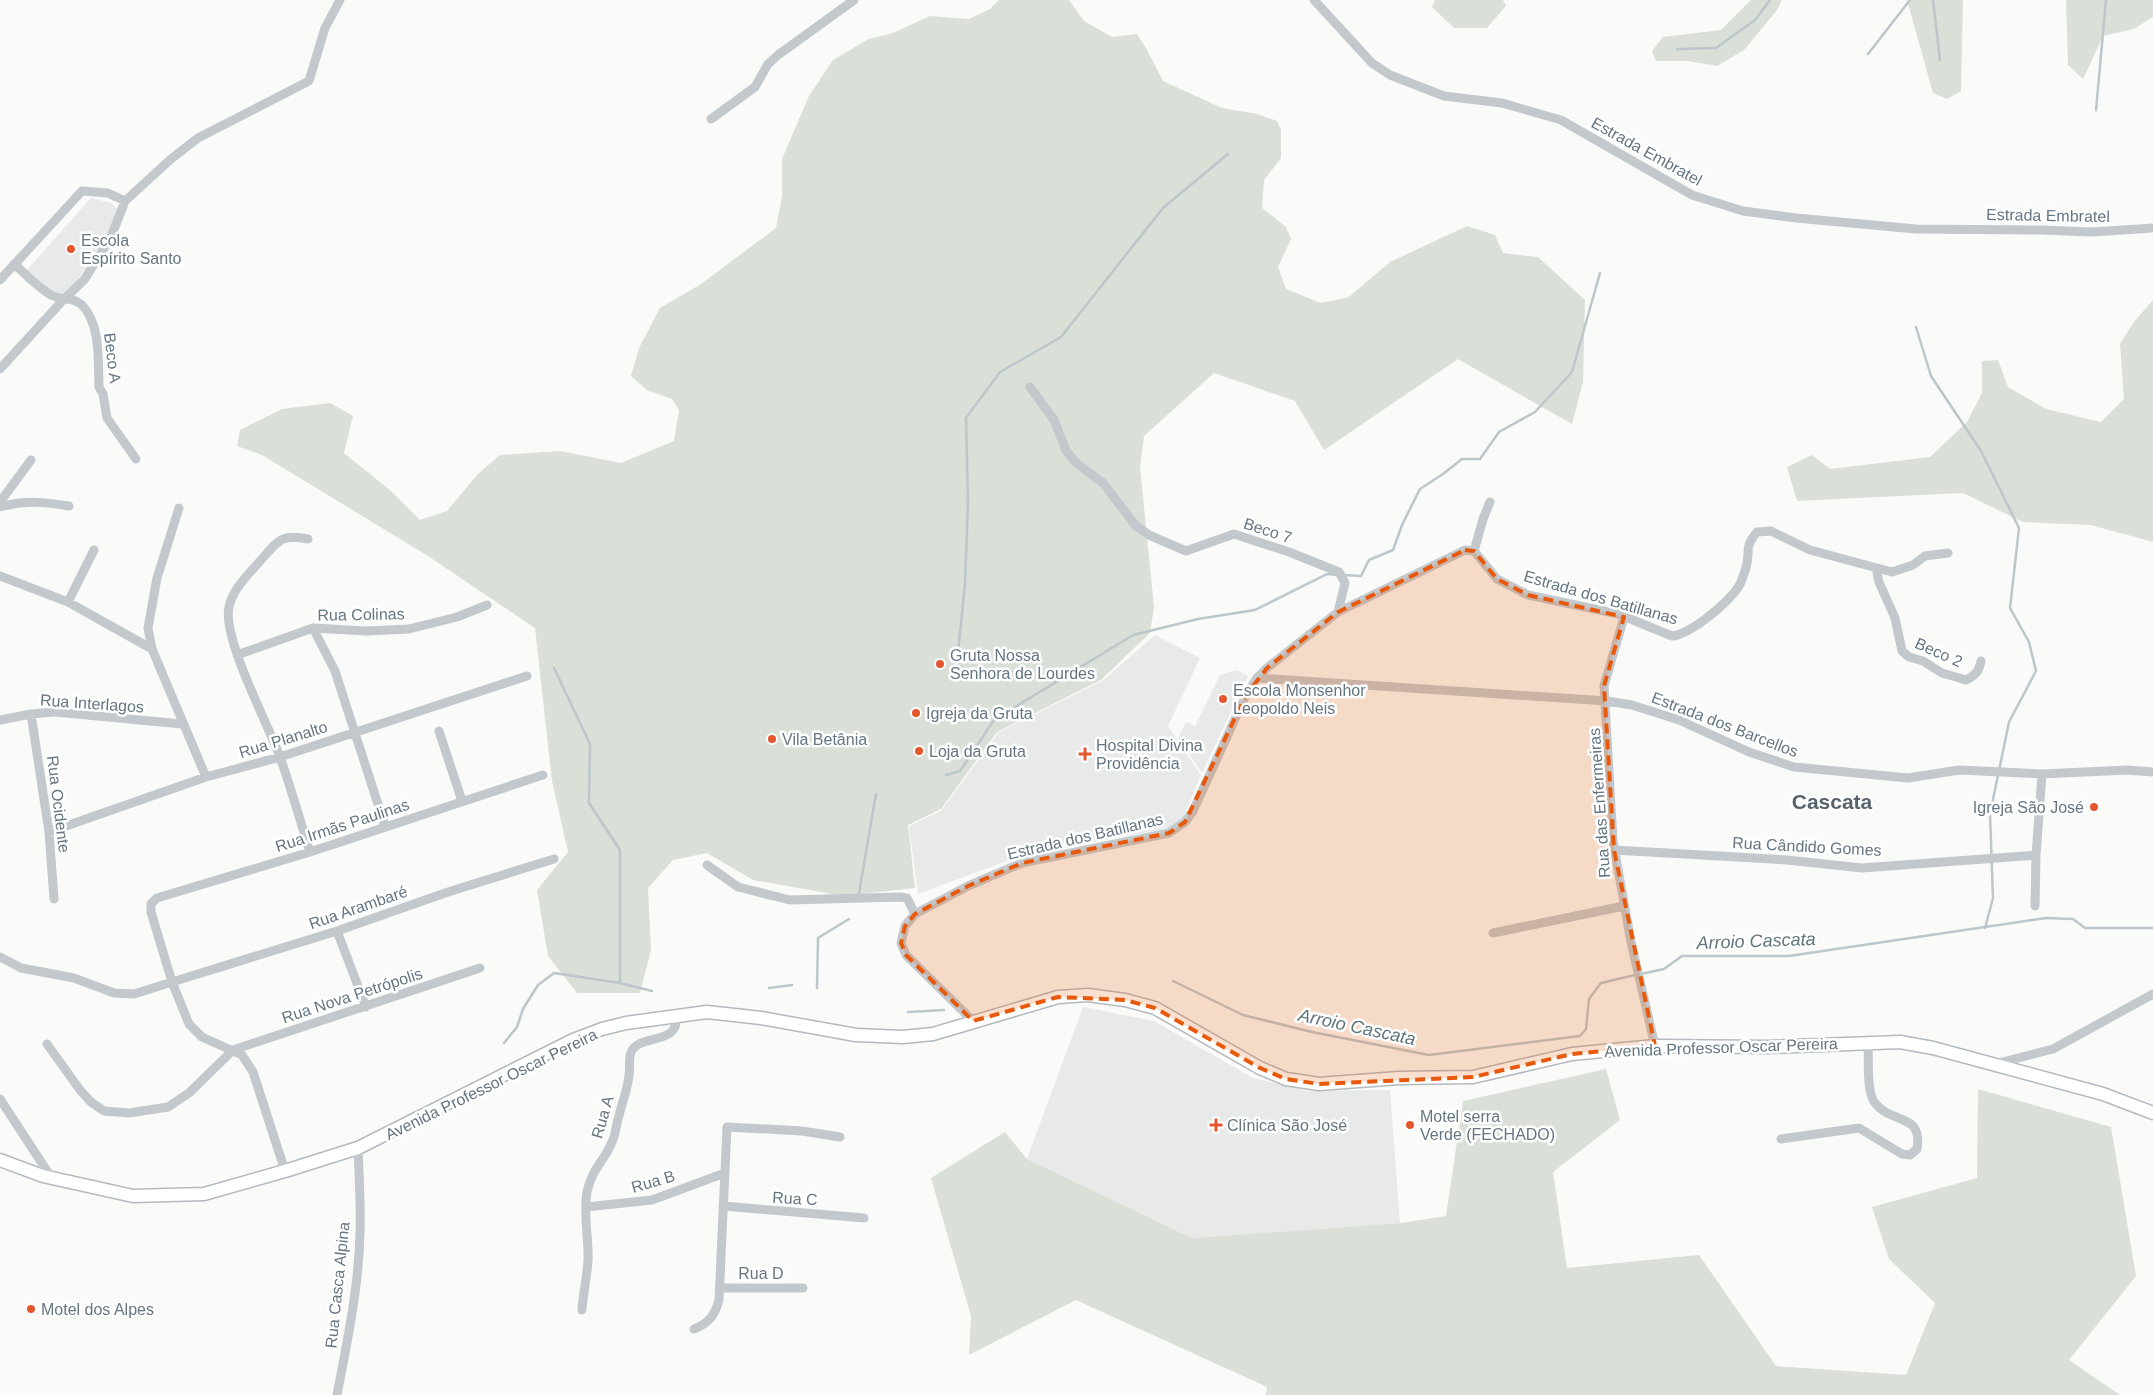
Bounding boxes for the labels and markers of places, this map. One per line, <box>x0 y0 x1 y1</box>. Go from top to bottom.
place label: Escola Espírito Santo <box>81 232 182 267</box>
marker: Escola Espírito Santo <box>65 243 77 255</box>
place label: Gruta Nossa Senhora de Lourdes <box>950 647 1095 682</box>
marker: Gruta Nossa Senhora de Lourdes <box>934 658 946 670</box>
place label: Escola Monsenhor Leopoldo Neis <box>1233 682 1366 717</box>
marker: Escola Monsenhor Leopoldo Neis <box>1217 693 1229 705</box>
place label: Igreja da Gruta <box>926 705 1033 722</box>
marker: Igreja da Gruta <box>910 707 922 719</box>
place label: Vila Betânia <box>782 731 867 748</box>
marker: Vila Betânia <box>766 733 778 745</box>
place label: Hospital Divina Providência <box>1096 737 1203 772</box>
place label: Loja da Gruta <box>929 743 1026 760</box>
marker: Loja da Gruta <box>913 745 925 757</box>
marker: Hospital Divina Providência <box>1078 747 1092 761</box>
place label: Igreja São José <box>1973 799 2084 816</box>
marker: Igreja São José <box>2088 801 2100 813</box>
place label: Motel serra Verde (FECHADO) <box>1420 1108 1555 1143</box>
place label: Clínica São José <box>1227 1117 1347 1134</box>
marker: Clínica São José <box>1209 1118 1223 1132</box>
marker: Motel serra Verde (FECHADO) <box>1404 1119 1416 1131</box>
place label: Motel dos Alpes <box>41 1301 154 1318</box>
marker: Motel dos Alpes <box>25 1303 37 1315</box>

